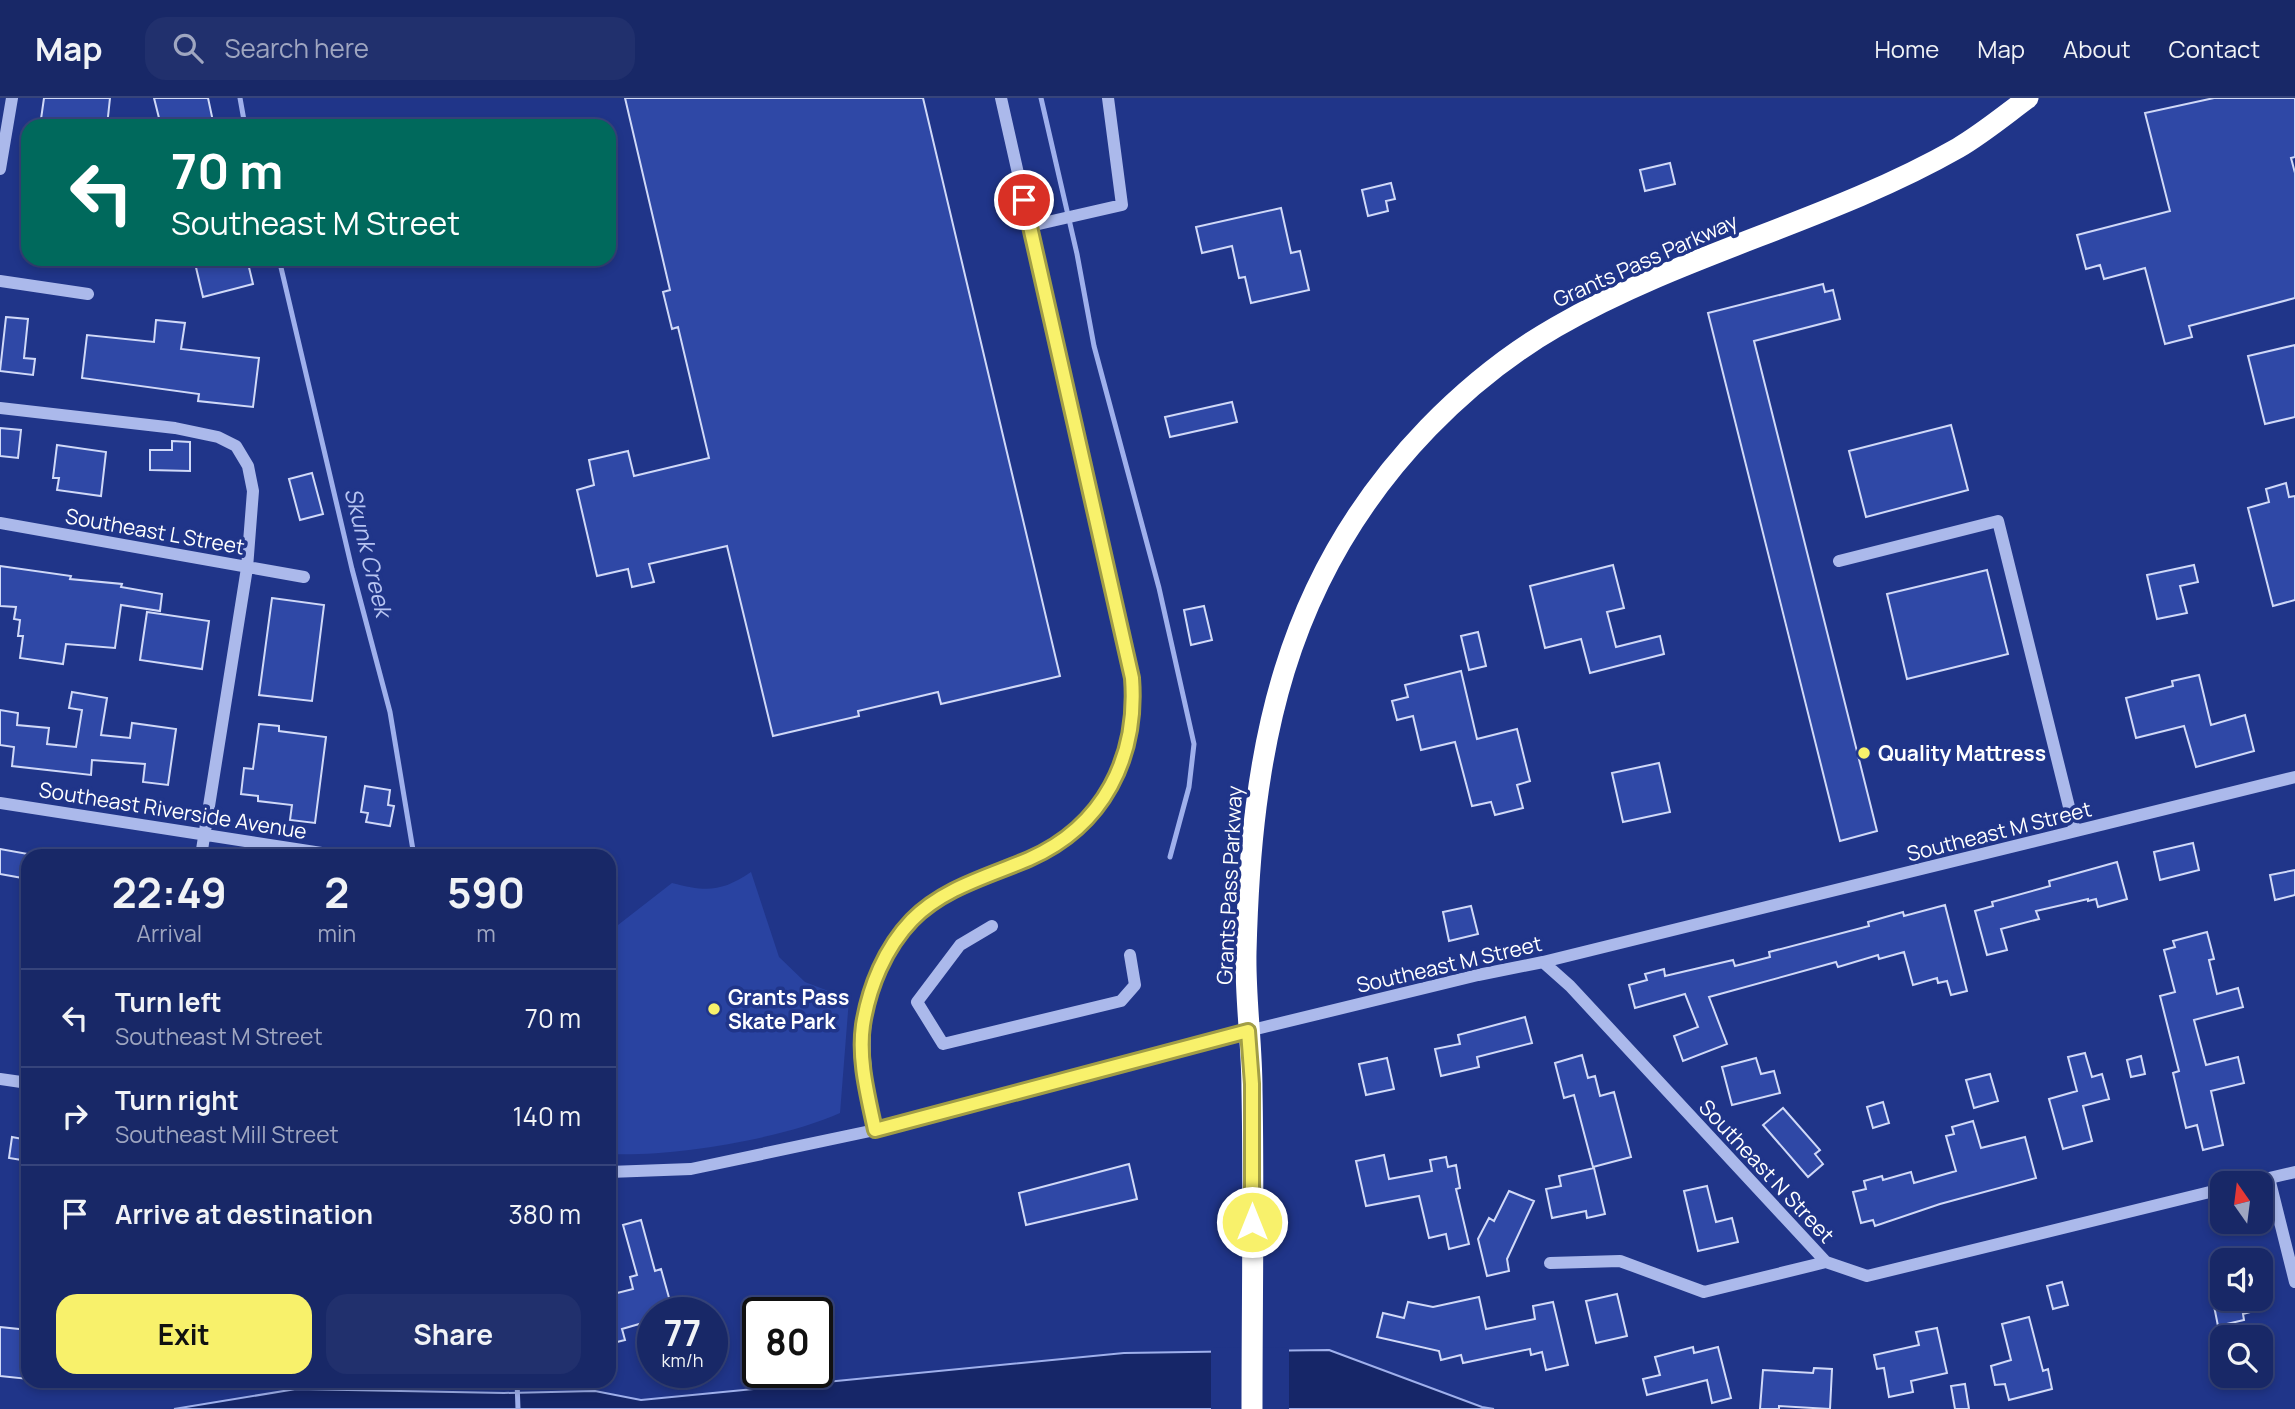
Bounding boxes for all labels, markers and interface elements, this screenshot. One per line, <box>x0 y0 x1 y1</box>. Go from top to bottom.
search box <box>145 17 635 80</box>
text: Map <box>35 26 103 71</box>
icon: search <box>169 29 207 67</box>
text: Search here <box>225 30 369 66</box>
text: Home <box>1874 32 1939 65</box>
text: Map <box>1977 32 2025 65</box>
text: About <box>2063 32 2131 65</box>
text: Contact <box>2169 32 2260 65</box>
text: 70 m <box>171 137 283 204</box>
icon: left <box>56 147 147 238</box>
pin <box>994 170 1054 230</box>
icon: arrive <box>1005 181 1043 219</box>
text: Southeast M Street <box>171 201 460 245</box>
street label: Grants Pass Parkway <box>1548 207 1742 313</box>
water label: Skunk Creek <box>338 484 401 623</box>
street label: Southeast L Street <box>63 501 247 561</box>
place label: Quality Mattress <box>1878 739 2046 767</box>
marker: Quality Mattress <box>1856 745 1872 761</box>
street label: Southeast Riverside Avenue <box>37 775 309 845</box>
street label: Grants Pass Parkway <box>1210 785 1248 985</box>
street label: Southeast M Street <box>1904 794 2094 868</box>
text: 22:49 <box>112 863 227 921</box>
text: 2 <box>324 863 349 921</box>
text: 590 <box>447 863 525 921</box>
text: Arrival <box>136 917 202 949</box>
text: min <box>318 917 356 949</box>
text: m <box>476 917 496 949</box>
street label: Southeast M Street <box>1353 929 1545 999</box>
place label: Grants Pass Skate Park <box>728 983 849 1035</box>
text: Turn left <box>115 984 222 1020</box>
icon: left <box>56 999 94 1037</box>
text: 70 m <box>525 1000 581 1036</box>
marker: Grants Pass Skate Park <box>706 1001 722 1017</box>
text: Southeast M Street <box>115 1020 323 1052</box>
text: Turn right <box>115 1082 239 1118</box>
street label: Southeast N Street <box>1693 1093 1841 1249</box>
icon: right <box>56 1097 94 1135</box>
text: 140 m <box>512 1098 581 1134</box>
text: Southeast Mill Street <box>115 1118 339 1150</box>
north arrow <box>2210 1171 2273 1234</box>
map controls <box>2210 1171 2273 1388</box>
position arrow <box>1215 1185 1289 1259</box>
icon: arrive <box>56 1195 94 1233</box>
text: Arrive at destination <box>115 1196 373 1232</box>
text: 380 m <box>508 1196 581 1232</box>
button: sound <box>2210 1248 2273 1311</box>
button: Exit <box>56 1294 312 1374</box>
button: Share <box>326 1294 581 1374</box>
speed limit sign: 80 <box>742 1297 833 1388</box>
text: 77 <box>664 1309 701 1357</box>
button: search <box>2210 1325 2273 1388</box>
text: km/h <box>662 1348 703 1372</box>

